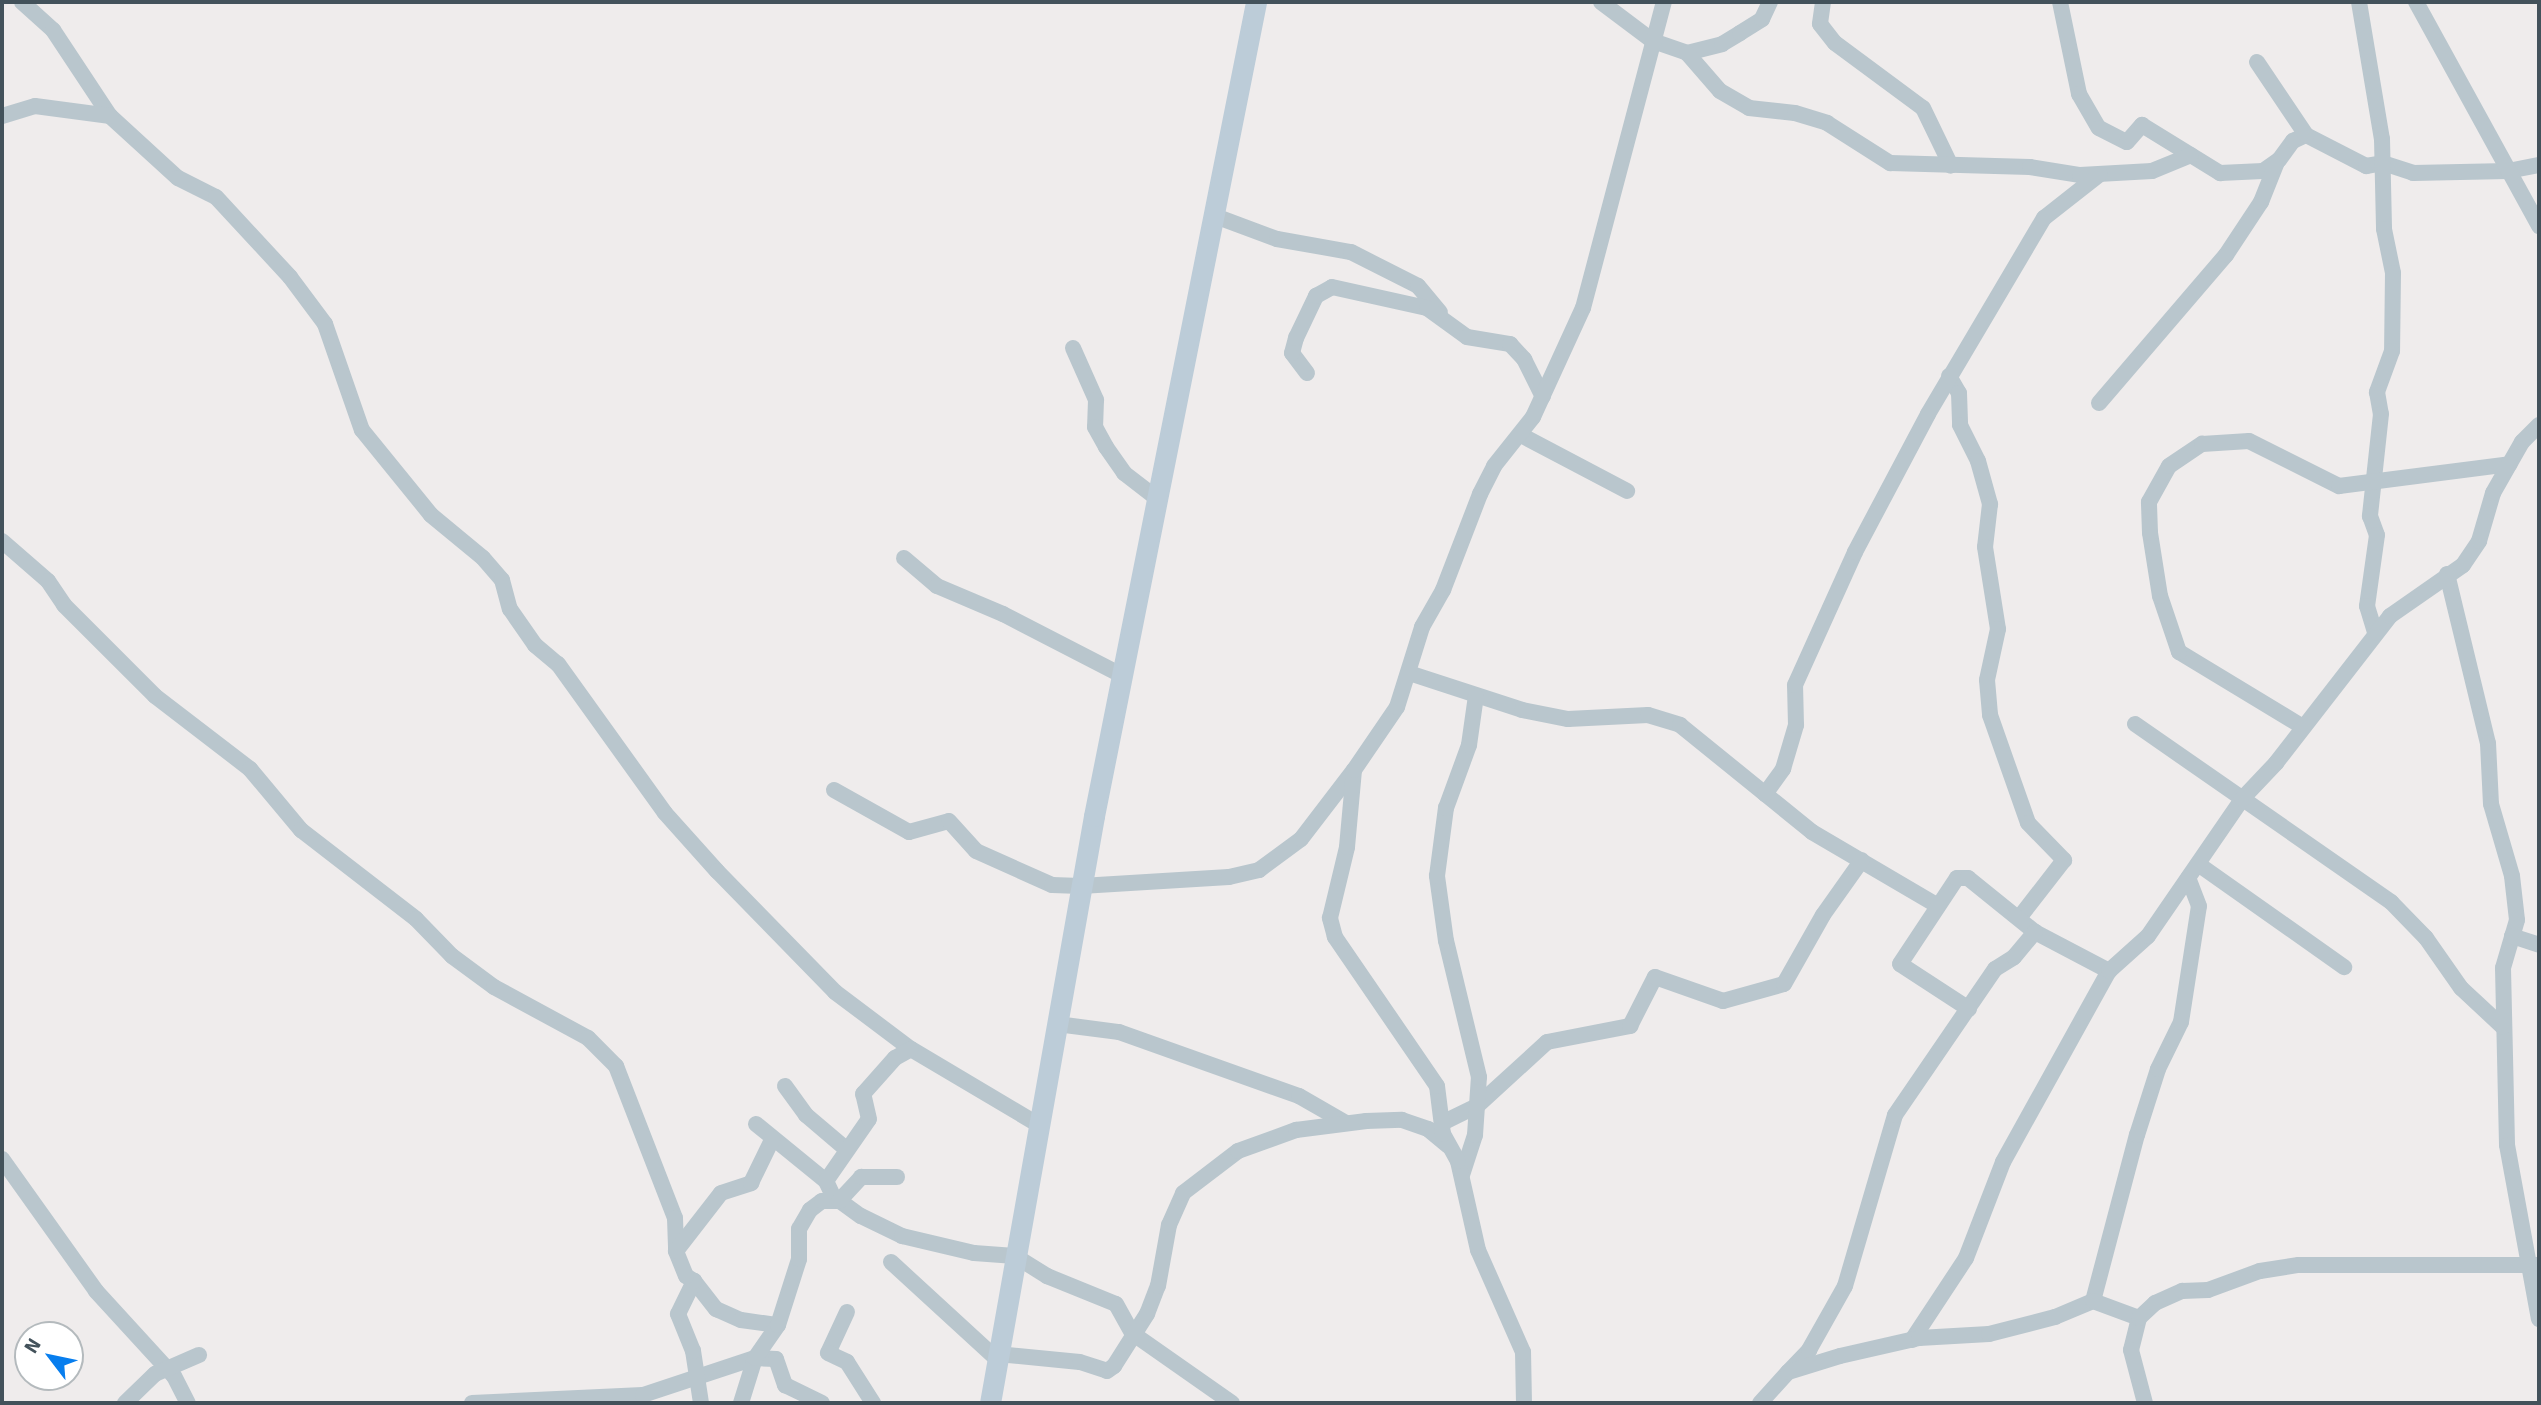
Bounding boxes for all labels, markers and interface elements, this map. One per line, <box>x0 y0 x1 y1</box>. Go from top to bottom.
north arrow <box>14 1321 84 1391</box>
text: N <box>19 1334 47 1358</box>

